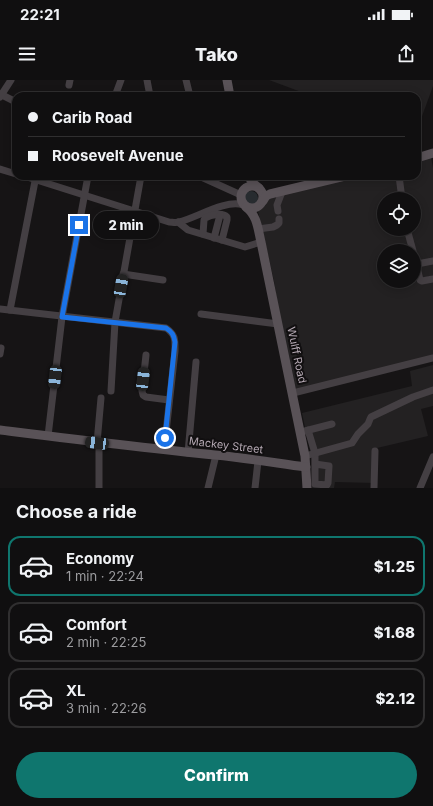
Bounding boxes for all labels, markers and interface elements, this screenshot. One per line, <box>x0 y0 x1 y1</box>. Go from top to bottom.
text: 22:21 <box>20 5 60 24</box>
icon: menu <box>16 43 38 65</box>
icon: share <box>395 43 417 65</box>
text: Tako <box>195 44 238 65</box>
text: Carib Road <box>52 108 132 127</box>
text: Roosevelt Avenue <box>52 146 184 165</box>
map controls <box>377 192 421 288</box>
button: locate <box>377 192 421 236</box>
callout: 2 min <box>93 211 159 239</box>
route end <box>70 216 88 234</box>
text: 2 min <box>108 217 144 233</box>
button: layers <box>377 244 421 288</box>
car <box>113 273 129 299</box>
street label: Wulff Road <box>284 325 310 385</box>
car <box>48 364 62 390</box>
car <box>136 366 150 392</box>
route start <box>156 429 174 447</box>
street label: Mackey Street <box>188 434 264 457</box>
car <box>84 436 110 450</box>
text: Choose a ride <box>16 501 137 522</box>
icon: car <box>18 548 54 584</box>
text: Economy <box>66 549 134 568</box>
text: $1.25 <box>374 557 415 576</box>
text: 1 min · 22:24 <box>66 568 144 584</box>
icon: car <box>18 614 54 650</box>
text: Comfort <box>66 615 127 634</box>
text: $1.68 <box>374 623 415 642</box>
text: 2 min · 22:25 <box>66 634 146 650</box>
icon: car <box>18 680 54 716</box>
text: XL <box>66 681 86 700</box>
text: $2.12 <box>375 689 415 708</box>
text: 3 min · 22:26 <box>66 700 147 716</box>
button: Confirm <box>16 752 417 798</box>

